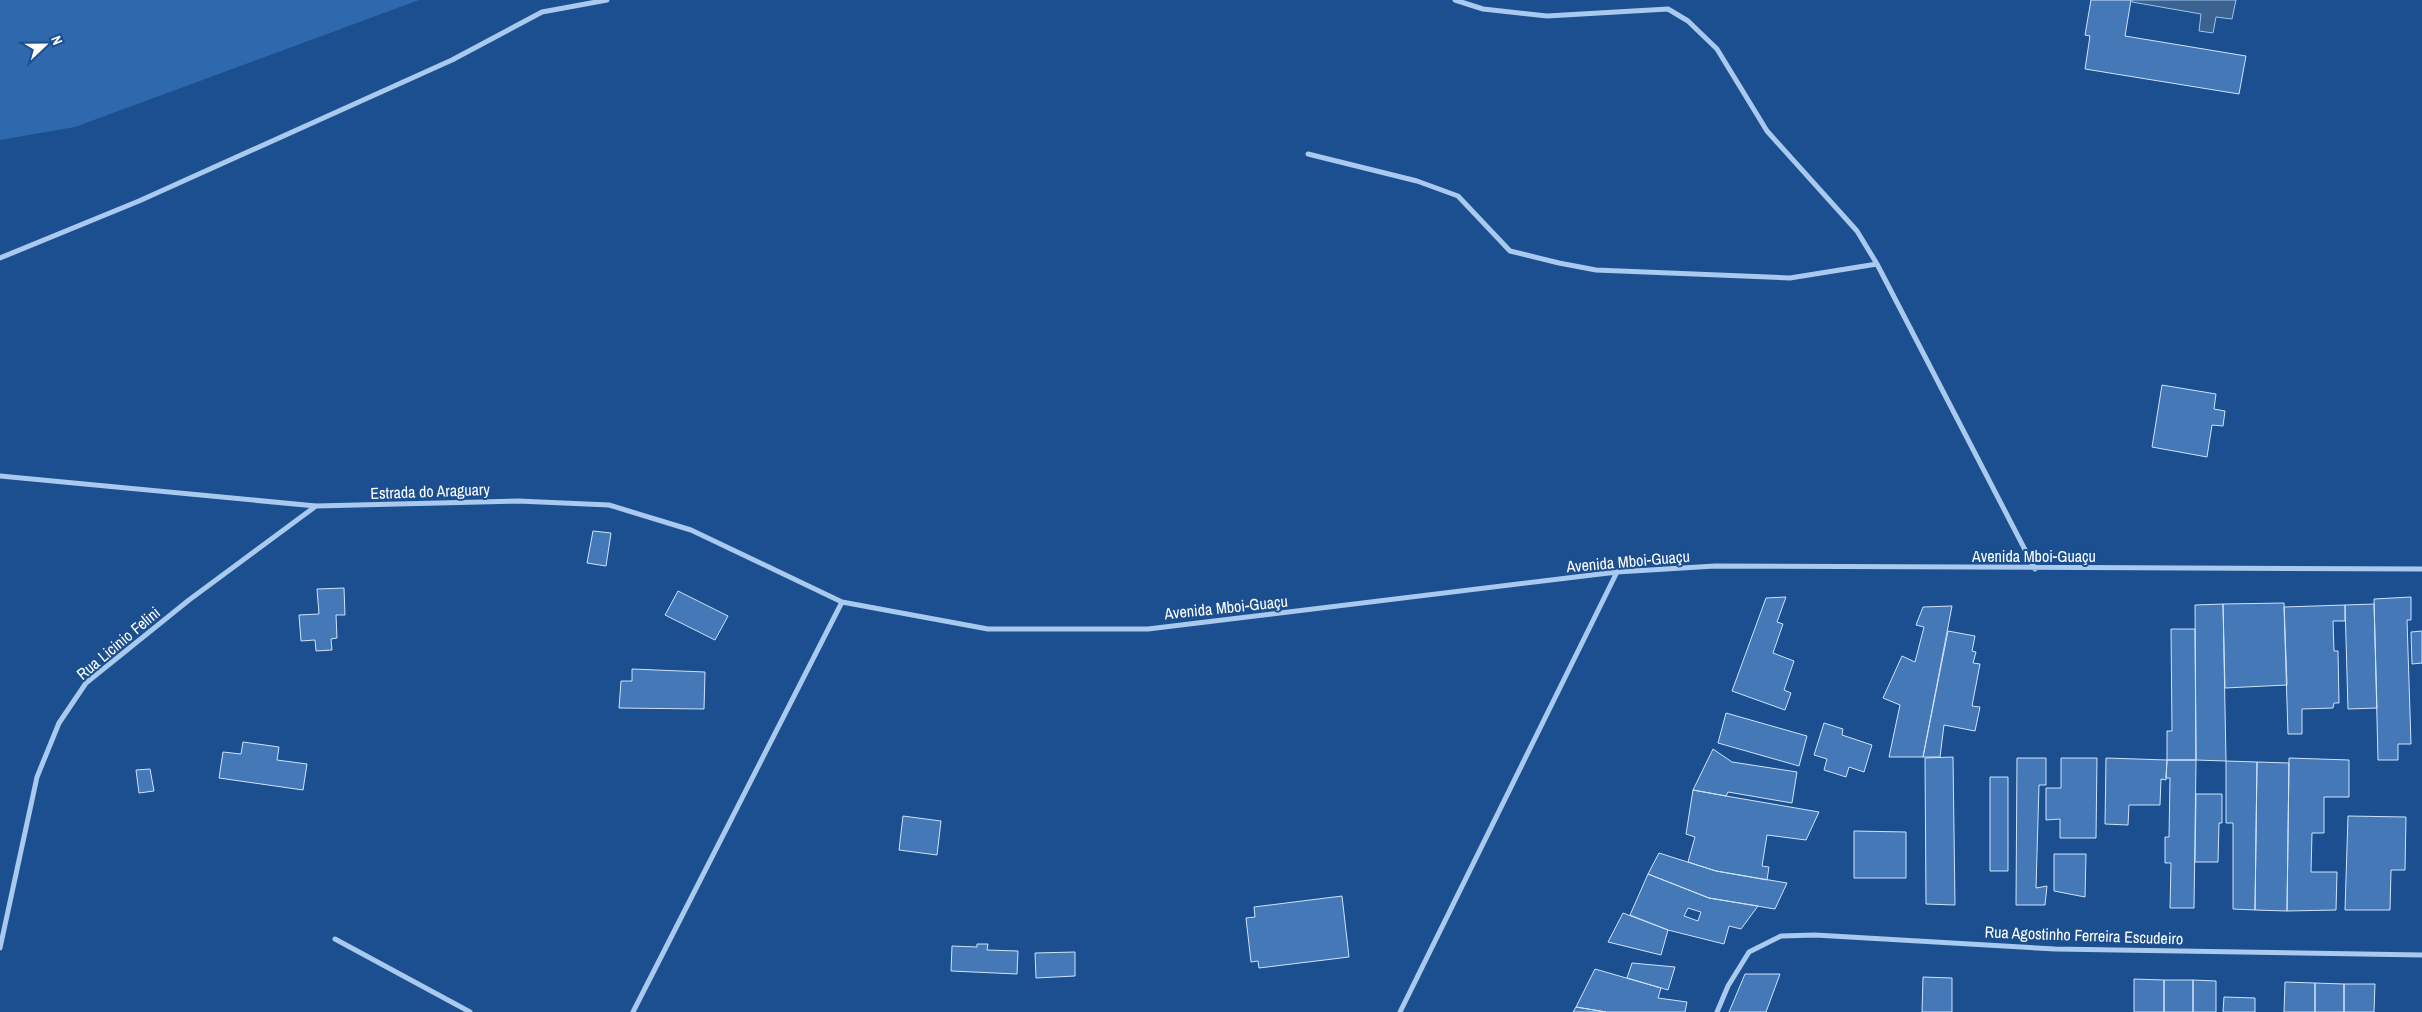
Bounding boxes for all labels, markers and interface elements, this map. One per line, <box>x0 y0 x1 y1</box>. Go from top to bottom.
north arrow <box>20 20 70 70</box>
text: N <box>47 33 67 47</box>
street label: Estrada do Araguary <box>370 478 491 504</box>
street label: Avenida Mboi-Guaçu <box>1564 545 1691 577</box>
street label: Avenida Mboi-Guaçu <box>1971 545 2096 567</box>
street label: Avenida Mboi-Guaçu <box>1162 590 1289 625</box>
street label: Rua Licinio Felini <box>72 601 164 685</box>
street label: Rua Agostinho Ferreira Escudeiro <box>1984 921 2184 949</box>

